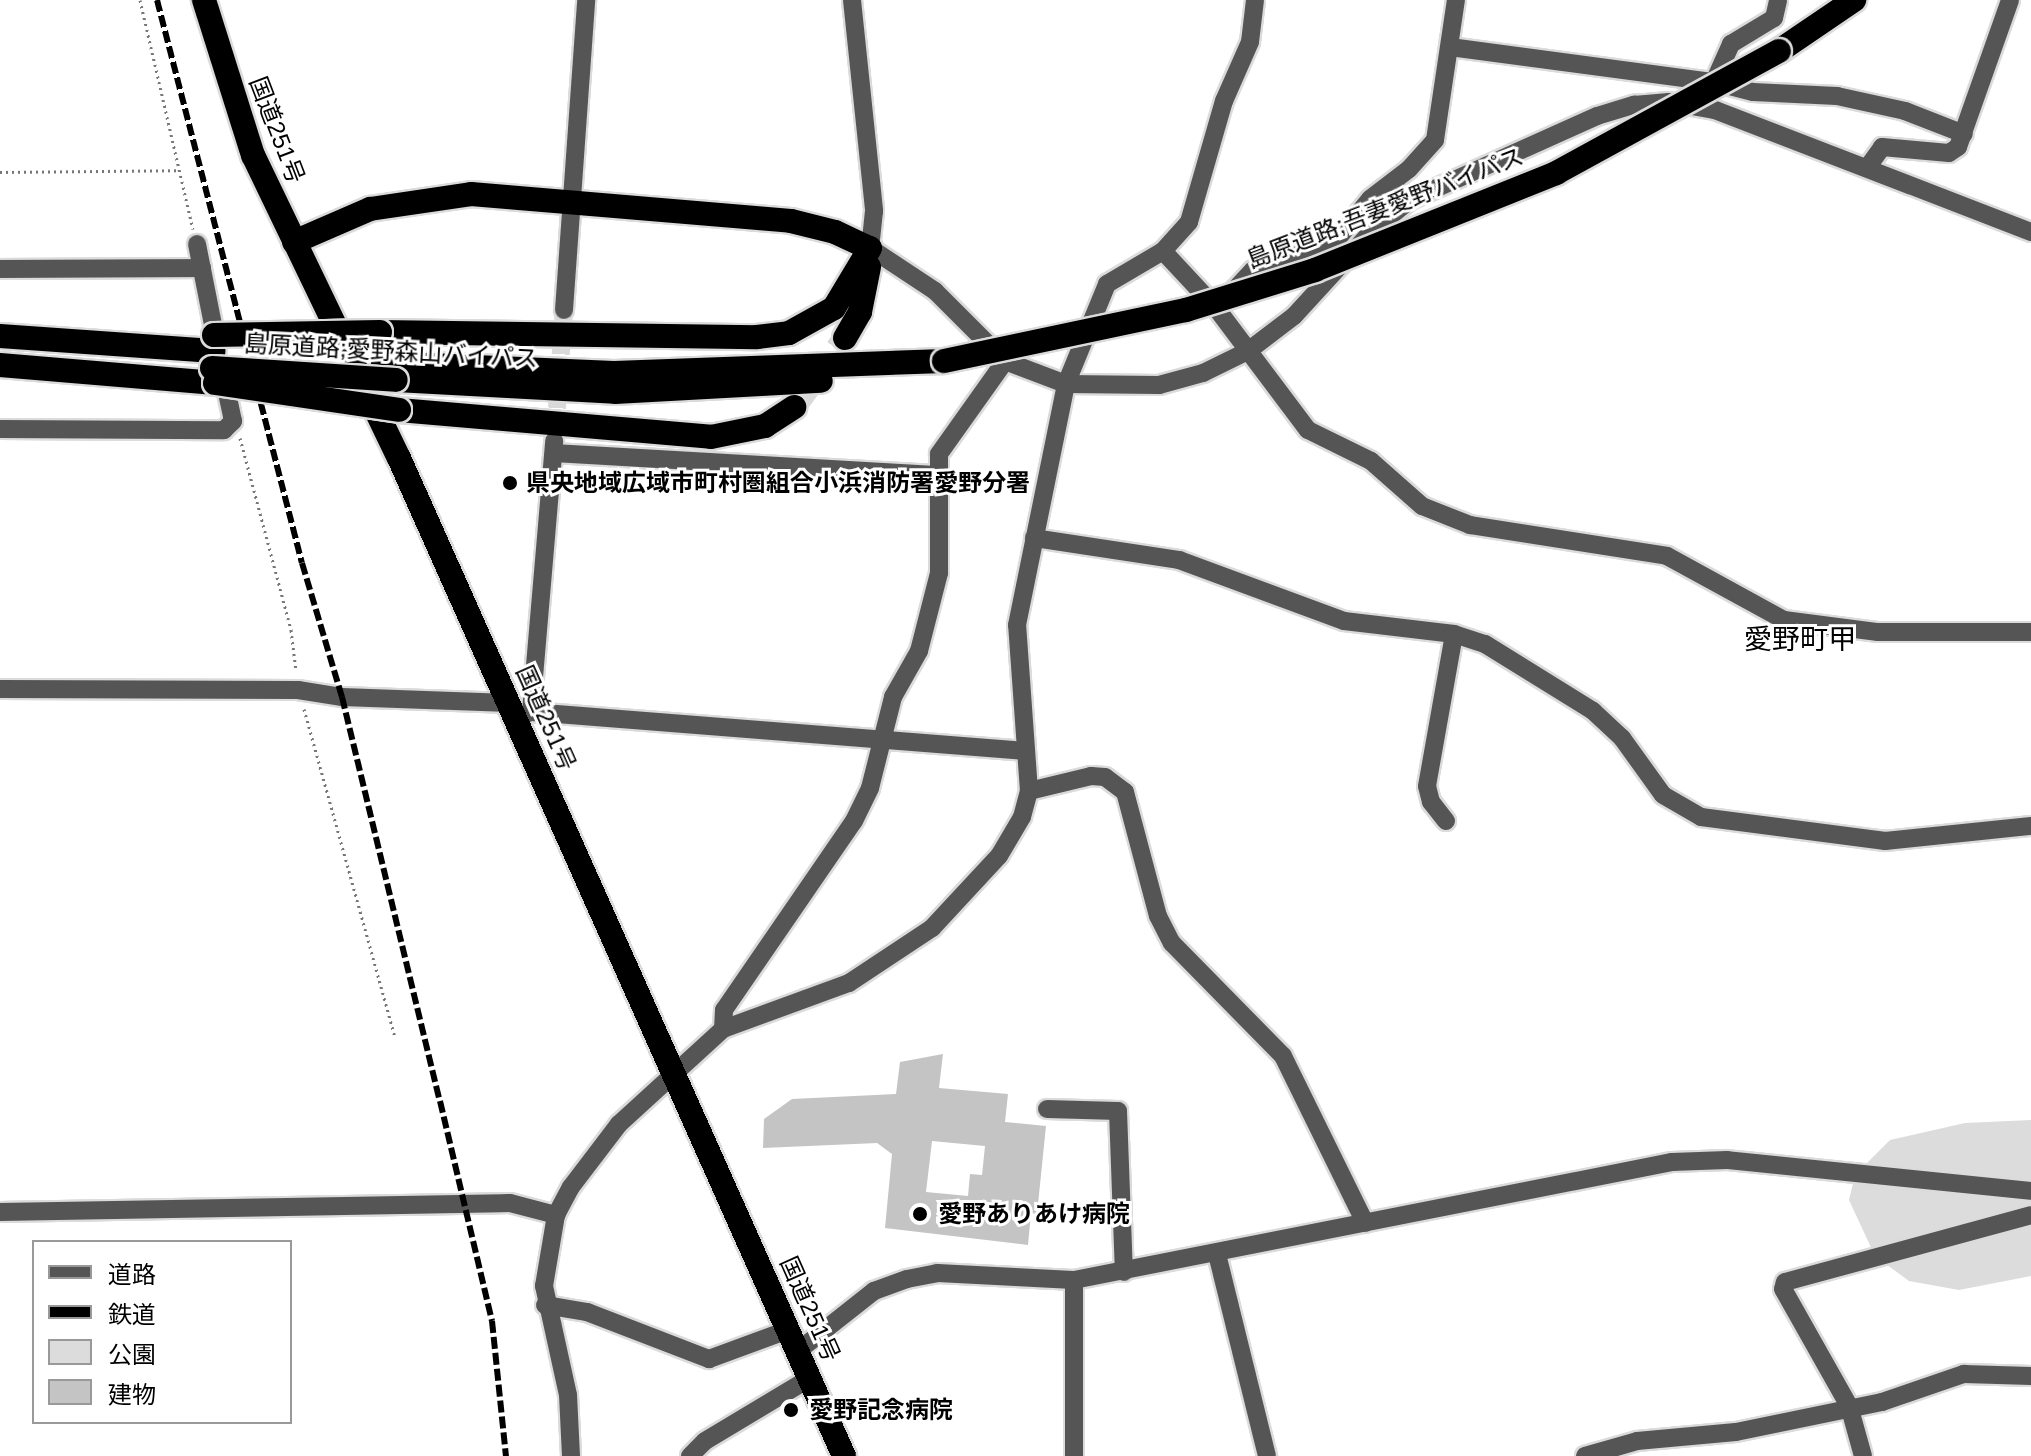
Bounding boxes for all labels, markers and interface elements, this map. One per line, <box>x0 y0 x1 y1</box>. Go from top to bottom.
street label: 国道251号 <box>243 73 311 187</box>
street label: 島原道路;吾妻愛野バイパス <box>1242 142 1528 274</box>
street label: 島原道路;愛野森山バイパス <box>243 329 539 373</box>
place label: 県央地域広域市町村圏組合小浜消防署愛野分署 <box>526 469 1030 497</box>
marker: 県央地域広域市町村圏組合小浜消防署愛野分署 <box>501 474 519 492</box>
district label: 愛野町甲 <box>1744 623 1856 657</box>
street label: 国道251号 <box>510 661 582 775</box>
place label: 愛野ありあけ病院 <box>938 1200 1130 1228</box>
marker: 愛野ありあけ病院 <box>909 1203 931 1225</box>
legend <box>32 1240 292 1424</box>
street label: 国道251号 <box>774 1252 846 1366</box>
text: 道路 <box>108 1261 156 1288</box>
text: 鉄道 <box>108 1301 156 1328</box>
text: 公園 <box>108 1341 156 1368</box>
text: 建物 <box>108 1381 156 1408</box>
place label: 愛野記念病院 <box>809 1396 953 1424</box>
marker: 愛野記念病院 <box>780 1399 802 1421</box>

